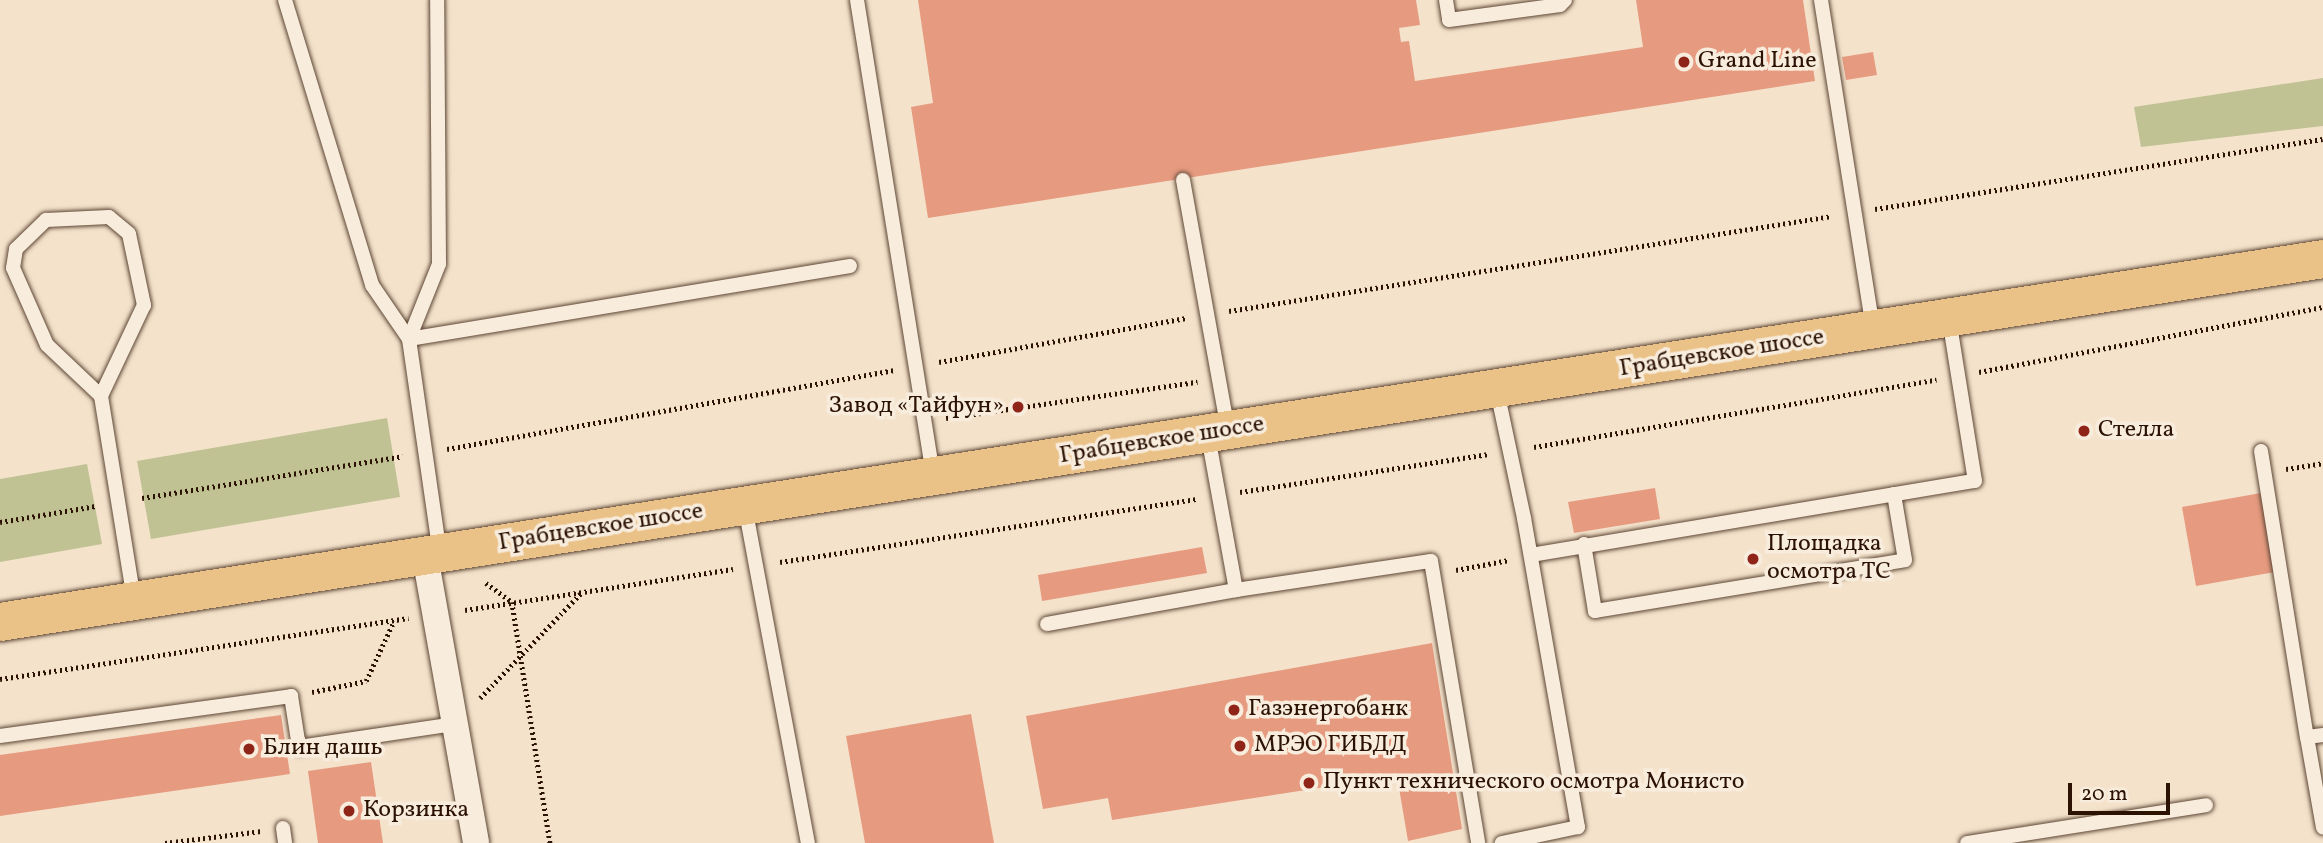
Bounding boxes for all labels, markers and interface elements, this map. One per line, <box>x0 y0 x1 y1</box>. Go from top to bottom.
place label: Grand Line <box>1698 48 1817 76</box>
marker: Grand Line <box>1676 54 1692 70</box>
street label: Грабцевское шоссе <box>1618 324 1826 384</box>
place label: Завод «Тайфун» <box>828 393 1004 421</box>
marker: Завод «Тайфун» <box>1010 399 1026 415</box>
street label: Грабцевское шоссе <box>1058 411 1266 471</box>
place label: Стелла <box>2098 417 2174 445</box>
marker: Стелла <box>2076 423 2092 439</box>
street label: Грабцевское шоссе <box>497 498 705 558</box>
place label: Площадка осмотра ТС <box>1767 531 1892 587</box>
marker: Площадка осмотра ТС <box>1745 551 1761 567</box>
place label: Газэнергобанк <box>1248 696 1408 724</box>
marker: Газэнергобанк <box>1226 702 1242 718</box>
place label: МРЭО ГИБДД <box>1254 732 1407 760</box>
place label: Блин дашь <box>263 735 383 763</box>
marker: МРЭО ГИБДД <box>1232 738 1248 754</box>
marker: Блин дашь <box>241 741 257 757</box>
place label: Пункт технического осмотра Монисто <box>1323 769 1745 797</box>
scale bar <box>2071 770 2172 814</box>
marker: Пункт технического осмотра Монисто <box>1301 775 1317 791</box>
text: 20 m <box>2081 780 2127 809</box>
place label: Корзинка <box>363 797 469 825</box>
marker: Корзинка <box>341 803 357 819</box>

